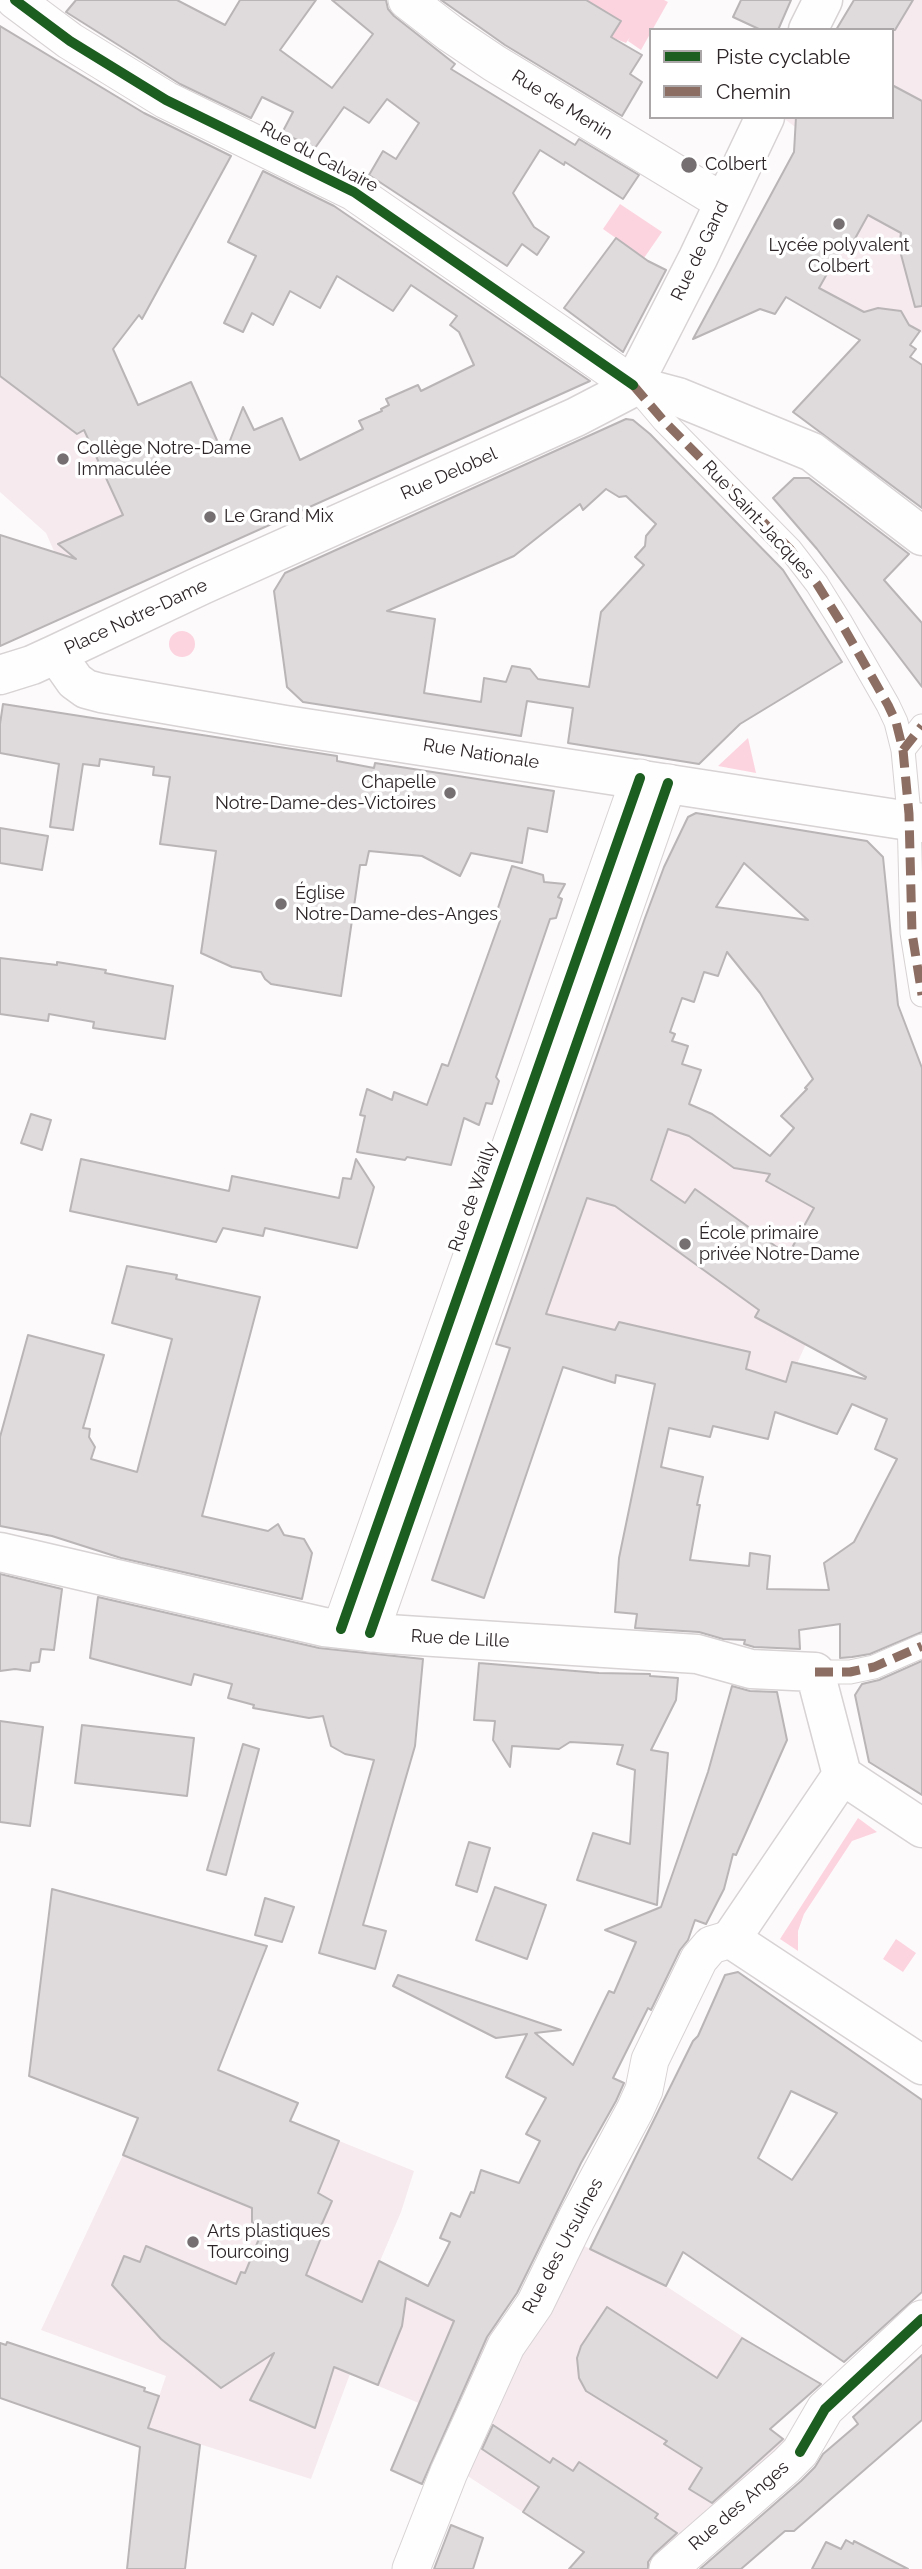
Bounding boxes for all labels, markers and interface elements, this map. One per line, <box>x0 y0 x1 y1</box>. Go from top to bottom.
legend <box>649 28 894 119</box>
text: Piste cyclable <box>716 44 850 69</box>
street label: Rue de Menin <box>508 65 616 145</box>
text: Chemin <box>716 79 791 104</box>
street label: Rue du Calvaire <box>256 117 382 197</box>
place label: Colbert <box>705 154 767 176</box>
marker: Colbert <box>679 155 699 175</box>
street label: Rue de Gand <box>667 198 733 304</box>
marker: Lycée polyvalent Colbert <box>831 216 847 232</box>
place label: Lycée polyvalent Colbert <box>768 235 910 278</box>
place label: Collège Notre-Dame Immaculée <box>77 438 251 480</box>
street label: Rue Delobel <box>398 443 500 505</box>
marker: Collège Notre-Dame Immaculée <box>55 451 71 467</box>
street label: Rue Saint-Jacques <box>697 456 819 584</box>
place label: Le Grand Mix <box>224 506 333 528</box>
marker: Le Grand Mix <box>202 509 218 525</box>
street label: Place Notre-Dame <box>61 574 211 660</box>
street label: Rue Nationale <box>421 734 541 774</box>
place label: Chapelle Notre-Dame-des-Victoires <box>215 772 436 814</box>
marker: Chapelle Notre-Dame-des-Victoires <box>442 785 458 801</box>
place label: Église Notre-Dame-des-Anges <box>295 883 498 926</box>
marker: Église Notre-Dame-des-Anges <box>273 896 289 912</box>
street label: Rue de Wailly <box>444 1139 502 1255</box>
place label: École primaire privée Notre-Dame <box>699 1223 860 1266</box>
marker: École primaire privée Notre-Dame <box>677 1236 693 1252</box>
street label: Rue de Lille <box>410 1626 510 1652</box>
street label: Rue des Ursulines <box>518 2175 608 2317</box>
place label: Arts plastiques Tourcoing <box>207 2221 330 2264</box>
marker: Arts plastiques Tourcoing <box>185 2234 201 2250</box>
street label: Rue des Anges <box>685 2457 793 2555</box>

